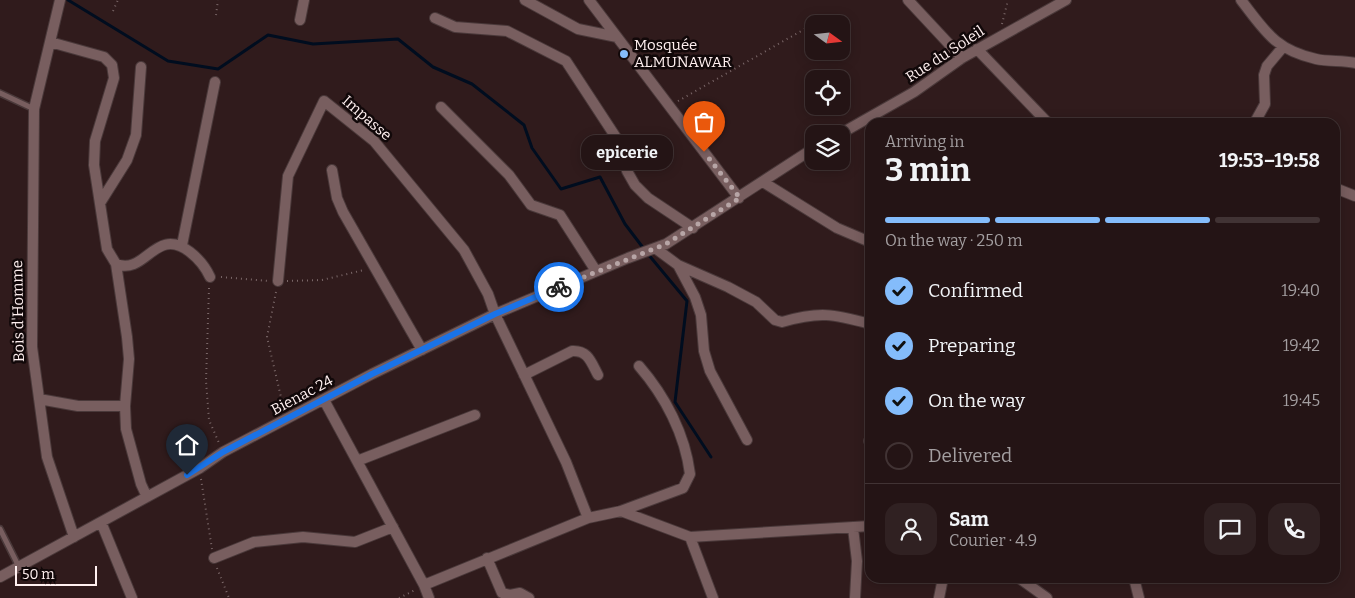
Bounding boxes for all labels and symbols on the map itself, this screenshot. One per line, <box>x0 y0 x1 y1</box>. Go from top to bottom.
north arrow <box>805 15 850 60</box>
street label: Rue du Soleil <box>902 22 988 86</box>
place label: Mosquée ALMUNAWAR <box>634 36 732 71</box>
marker: Mosquée ALMUNAWAR <box>618 48 630 60</box>
street label: Impasse <box>339 92 395 144</box>
pin <box>683 101 725 152</box>
callout: epicerie <box>582 134 674 170</box>
street label: Bois d'Homme <box>8 260 28 362</box>
courier <box>534 262 584 312</box>
street label: Bienac 24 <box>268 371 336 419</box>
pin <box>166 424 208 475</box>
scale bar <box>15 563 98 586</box>

